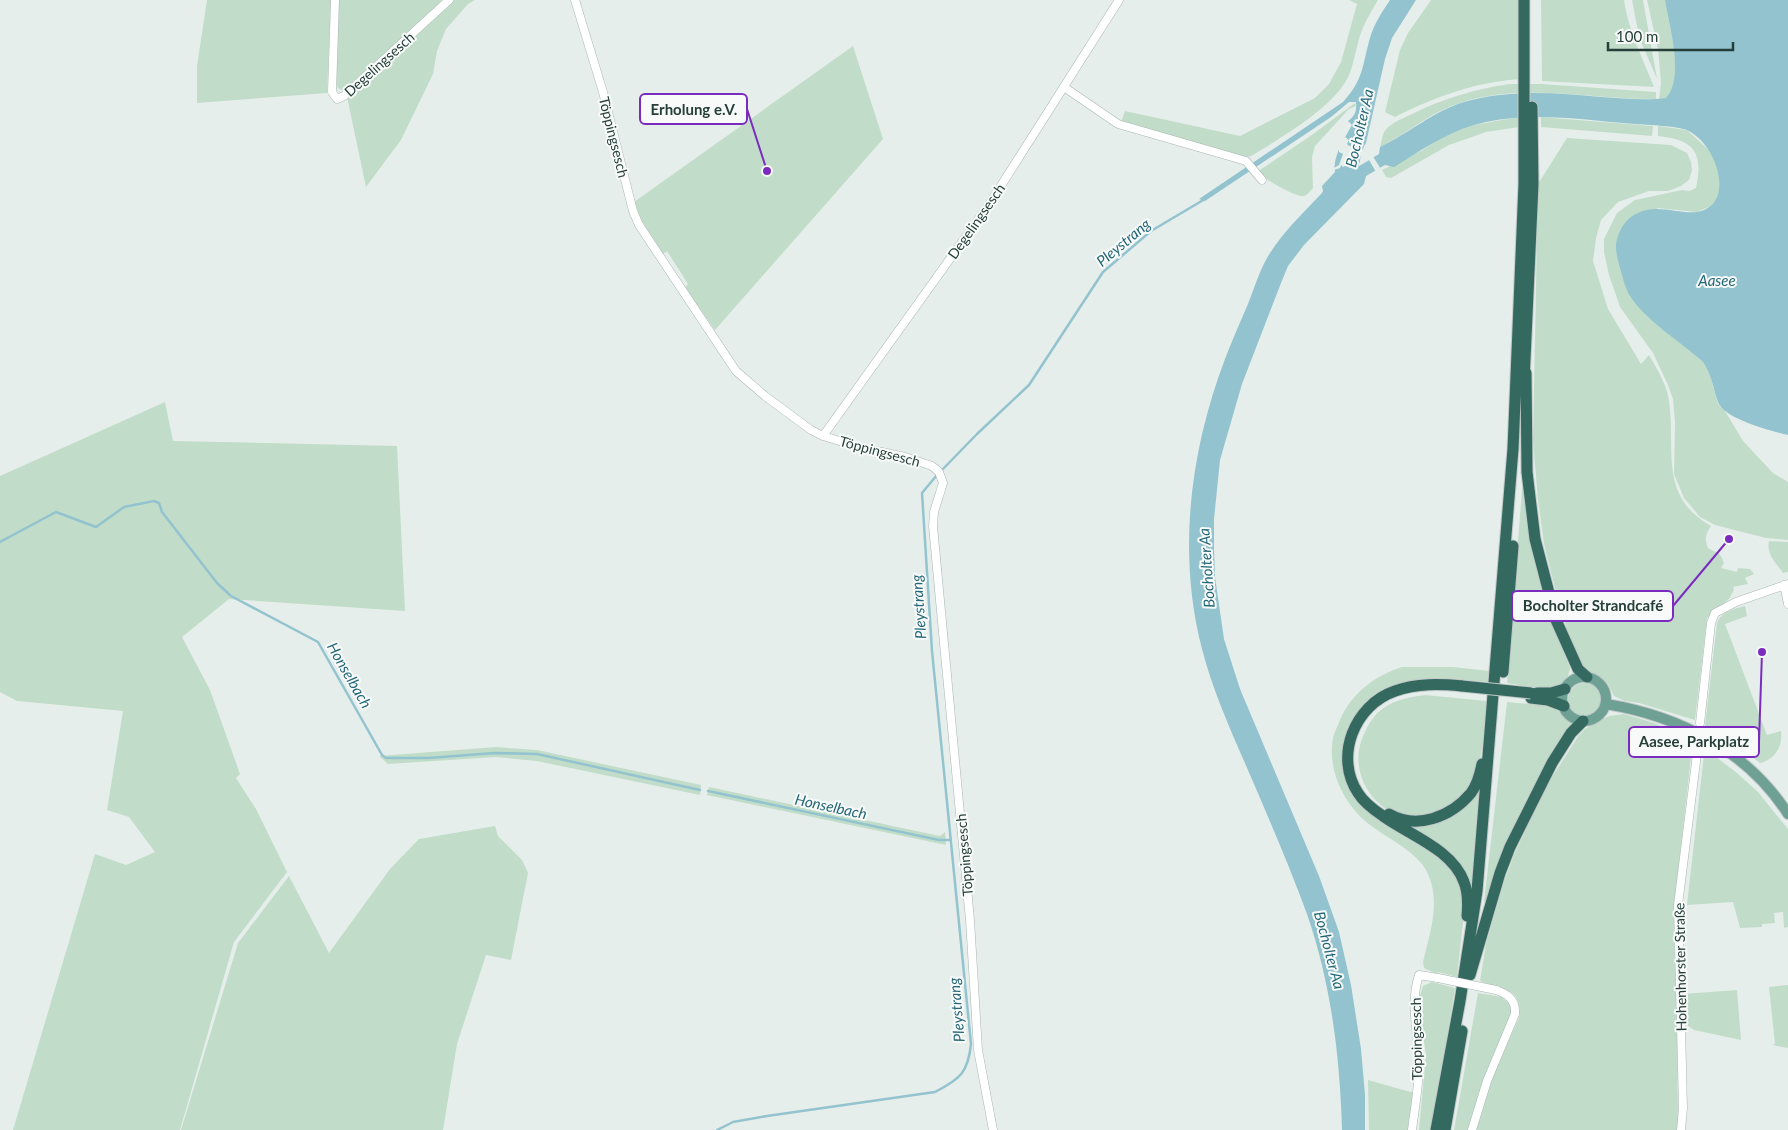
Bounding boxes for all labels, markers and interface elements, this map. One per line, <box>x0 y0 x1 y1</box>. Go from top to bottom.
scale bar <box>1608 20 1733 52</box>
text: 100 m <box>1616 27 1658 45</box>
street label: Degelingsesch <box>341 28 417 100</box>
water label: Bocholter Aa <box>1341 87 1377 169</box>
callout: Erholung e.V. <box>640 94 747 124</box>
street label: Töppingsesch <box>596 95 632 179</box>
text: Erholung e.V. <box>651 100 737 118</box>
street label: Degelingsesch <box>944 180 1008 262</box>
water label: Pleystrang <box>1092 214 1154 270</box>
water label: Aasee <box>1697 271 1736 289</box>
street label: Töppingsesch <box>838 432 922 470</box>
water label: Bocholter Aa <box>1194 527 1218 608</box>
water label: Pleystrang <box>907 573 929 640</box>
callout: Bocholter Strandcafé <box>1512 591 1673 621</box>
text: Bocholter Strandcafé <box>1523 596 1663 614</box>
water label: Honselbach <box>324 639 376 711</box>
callout: Aasee, Parkplatz <box>1629 727 1759 757</box>
text: Aasee, Parkplatz <box>1638 732 1749 750</box>
water label: Honselbach <box>793 790 869 822</box>
street label: Töppingsesch <box>952 813 976 897</box>
street label: Hohenhorster Straße <box>1670 902 1690 1032</box>
water label: Bocholter Aa <box>1311 909 1349 991</box>
water label: Pleystrang <box>944 976 968 1043</box>
street label: Töppingsesch <box>1407 997 1425 1081</box>

